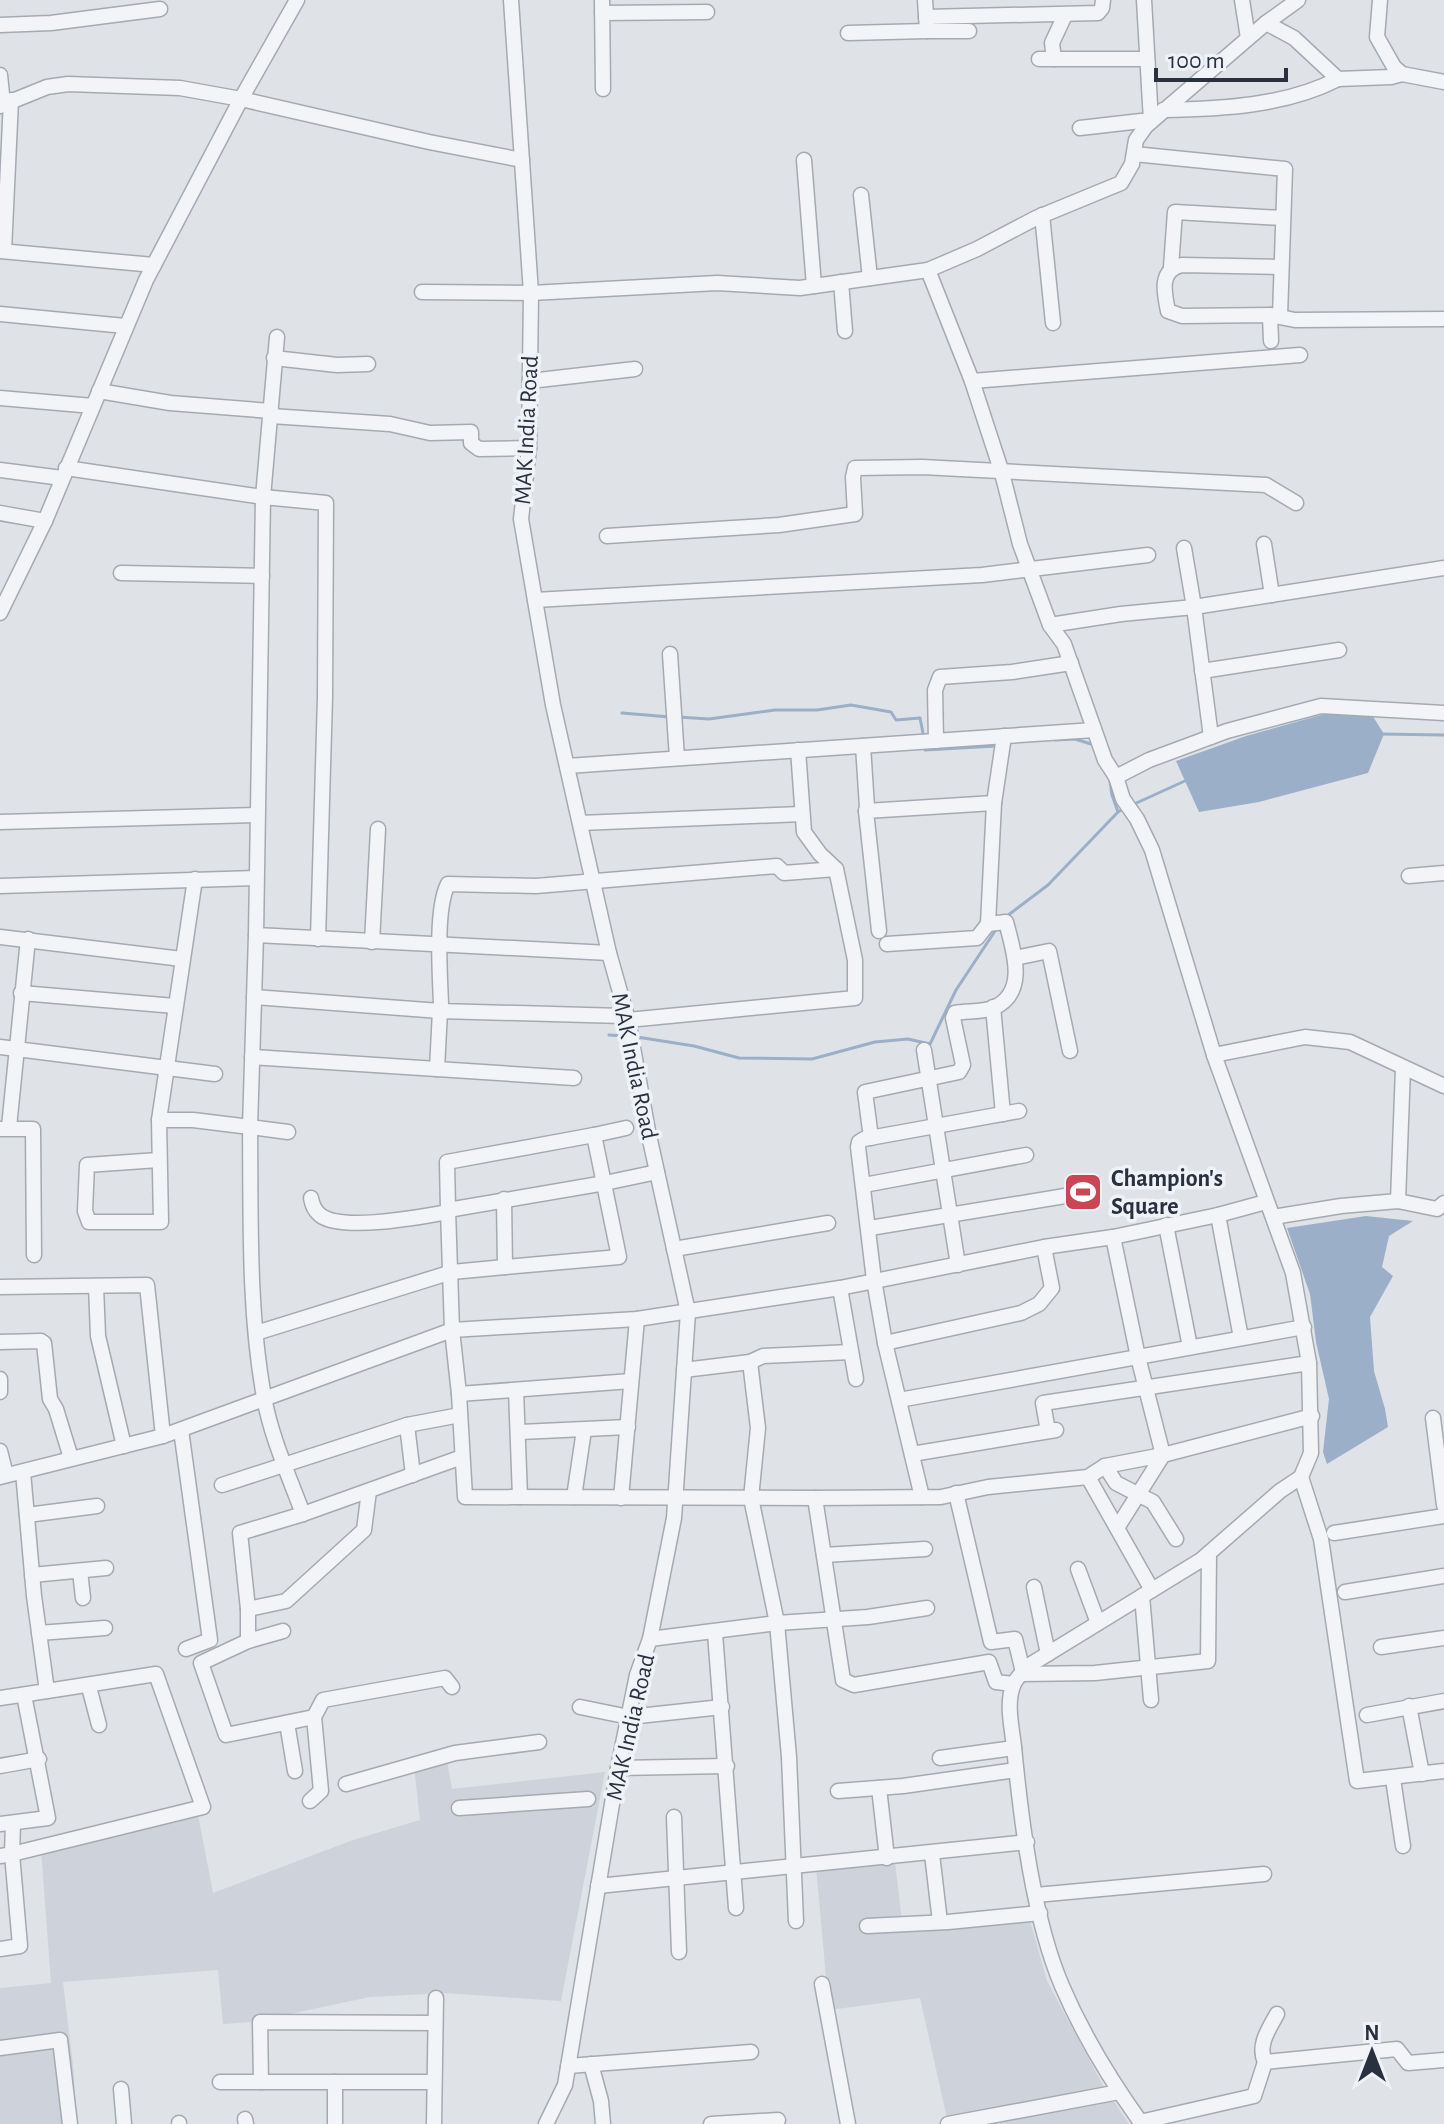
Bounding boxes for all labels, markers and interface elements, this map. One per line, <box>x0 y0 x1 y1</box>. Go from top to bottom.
scale bar <box>1156 32 1286 82</box>
text: 100 m <box>1168 49 1225 73</box>
street label: MAK India Road <box>511 355 543 505</box>
street label: MAK India Road <box>607 991 661 1142</box>
place label: Champion's Square <box>1111 1167 1223 1219</box>
sports icon: Champion's Square <box>1062 1171 1104 1213</box>
street label: MAK India Road <box>602 1652 659 1803</box>
north arrow <box>1332 2012 1412 2092</box>
text: N <box>1364 2022 1380 2044</box>

